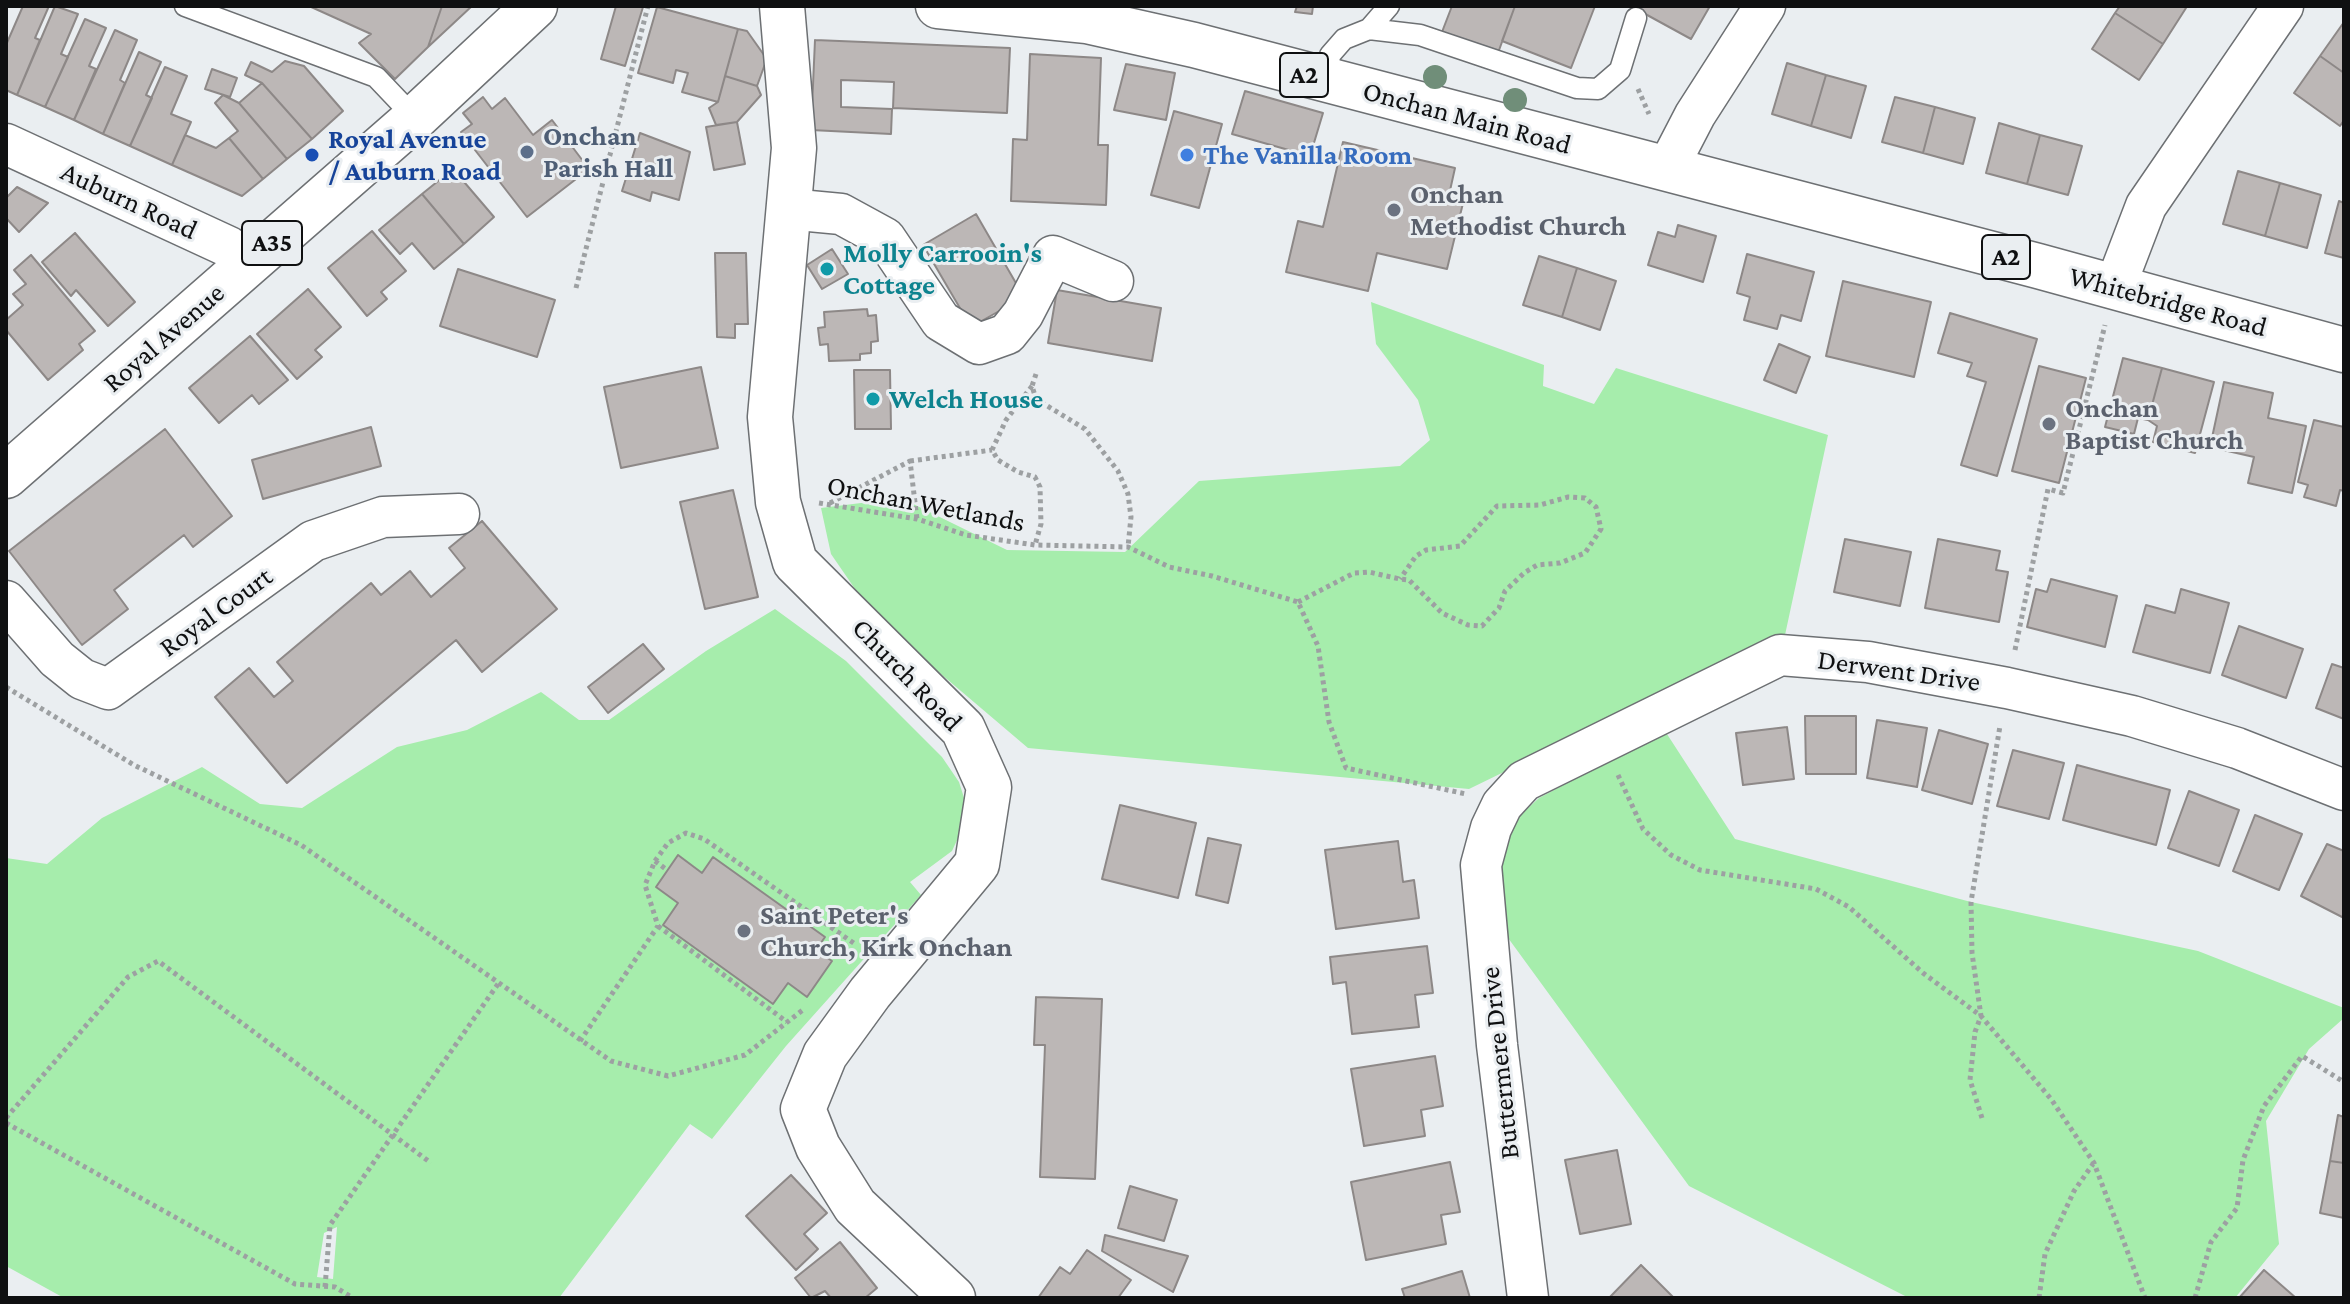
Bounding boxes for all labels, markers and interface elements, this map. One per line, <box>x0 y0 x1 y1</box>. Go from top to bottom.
road number: A2 <box>1280 53 1328 97</box>
street label: Onchan Main Road <box>1359 74 1575 162</box>
place label: Onchan Parish Hall <box>543 119 673 185</box>
place label: Royal Avenue / Auburn Road <box>328 122 501 188</box>
place label: The Vanilla Room <box>1203 138 1412 172</box>
marker: Onchan Parish Hall <box>518 143 536 161</box>
marker: Royal Avenue / Auburn Road <box>303 146 321 164</box>
marker: The Vanilla Room <box>1178 146 1196 164</box>
street label: Auburn Road <box>55 155 203 247</box>
place label: Onchan Methodist Church <box>1410 177 1626 243</box>
marker: Onchan Methodist Church <box>1385 201 1403 219</box>
road number: A35 <box>242 221 302 265</box>
road number: A2 <box>1982 235 2030 279</box>
place label: Molly Carrooin's Cottage <box>843 236 1042 302</box>
street label: Whitebridge Road <box>2065 259 2271 345</box>
marker: Molly Carrooin's Cottage <box>818 260 836 278</box>
street label: Royal Avenue <box>96 276 232 400</box>
place label: Welch House <box>889 382 1043 416</box>
marker: Welch House <box>864 390 882 408</box>
place label: Onchan Baptist Church <box>2065 391 2244 457</box>
marker: Onchan Baptist Church <box>2040 415 2058 433</box>
street label: Onchan Wetlands <box>824 468 1028 540</box>
street label: Royal Court <box>153 560 279 664</box>
street label: Church Road <box>845 611 969 739</box>
street label: Derwent Drive <box>1815 643 1983 699</box>
place label: Saint Peter's Church, Kirk Onchan <box>760 898 1012 964</box>
marker: Saint Peter's Church, Kirk Onchan <box>735 922 753 940</box>
street label: Buttermere Drive <box>1473 965 1527 1161</box>

